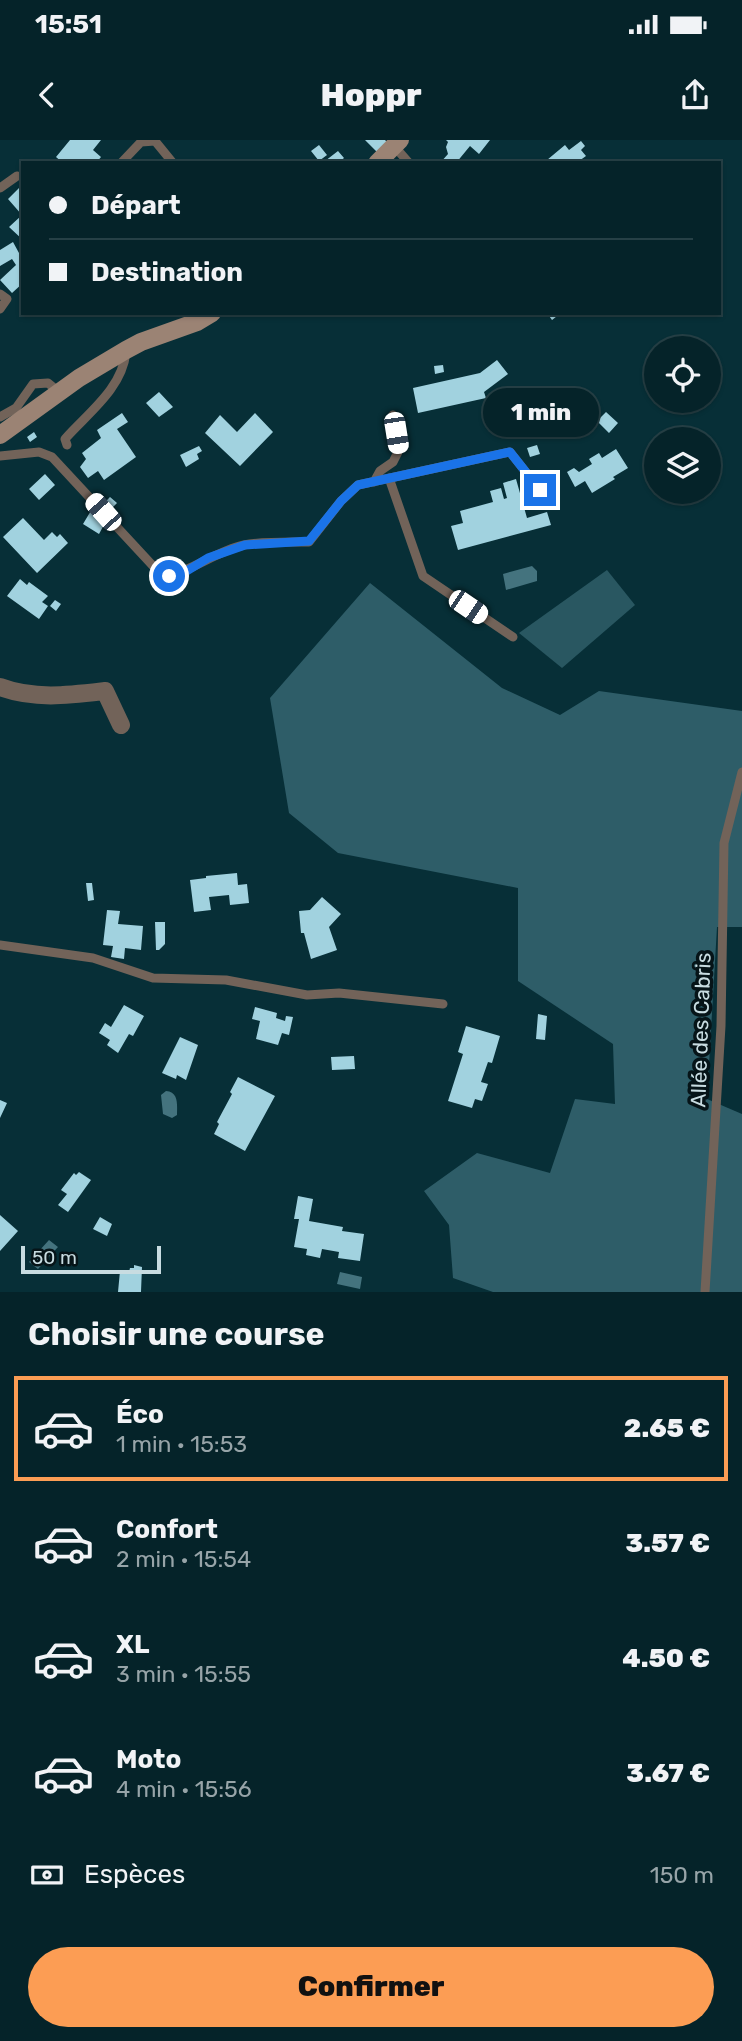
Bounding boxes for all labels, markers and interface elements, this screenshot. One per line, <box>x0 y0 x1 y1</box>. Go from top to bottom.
text: 15:51 <box>35 9 102 40</box>
icon: back <box>28 76 66 114</box>
text: Hoppr <box>320 76 422 114</box>
icon: share <box>676 76 714 114</box>
text: Départ <box>91 190 181 221</box>
text: Destination <box>91 257 243 288</box>
map controls <box>644 336 721 504</box>
button: locate <box>644 336 721 413</box>
callout: 1 min <box>482 388 598 438</box>
text: 1 min <box>511 398 571 426</box>
car <box>383 411 410 455</box>
button: layers <box>644 427 721 504</box>
route end <box>524 474 556 506</box>
car <box>82 489 125 535</box>
route start <box>153 560 185 592</box>
car <box>445 587 492 627</box>
street label: Allée des Cabris <box>685 952 716 1108</box>
scale bar <box>21 1243 161 1275</box>
text: 50 m <box>32 1246 77 1269</box>
text: Choisir une course <box>28 1315 325 1353</box>
icon: car <box>32 1397 95 1460</box>
text: Éco <box>116 1399 164 1430</box>
text: 2.65 € <box>624 1413 710 1444</box>
text: 1 min · 15:53 <box>116 1430 247 1458</box>
icon: car <box>32 1512 95 1575</box>
text: Confort <box>116 1514 218 1545</box>
text: 3.57 € <box>625 1528 710 1559</box>
text: 2 min · 15:54 <box>116 1545 251 1573</box>
icon: car <box>32 1627 95 1690</box>
text: XL <box>116 1629 149 1660</box>
text: 4.50 € <box>622 1643 710 1674</box>
text: 3 min · 15:55 <box>116 1660 251 1688</box>
icon: car <box>32 1742 95 1805</box>
text: Moto <box>116 1744 181 1775</box>
text: 3.67 € <box>626 1758 710 1789</box>
text: 4 min · 15:56 <box>116 1775 252 1803</box>
icon: cash <box>28 1856 66 1894</box>
text: Espèces <box>84 1859 185 1890</box>
text: 150 m <box>650 1861 714 1889</box>
button: Confirmer <box>28 1947 714 2027</box>

